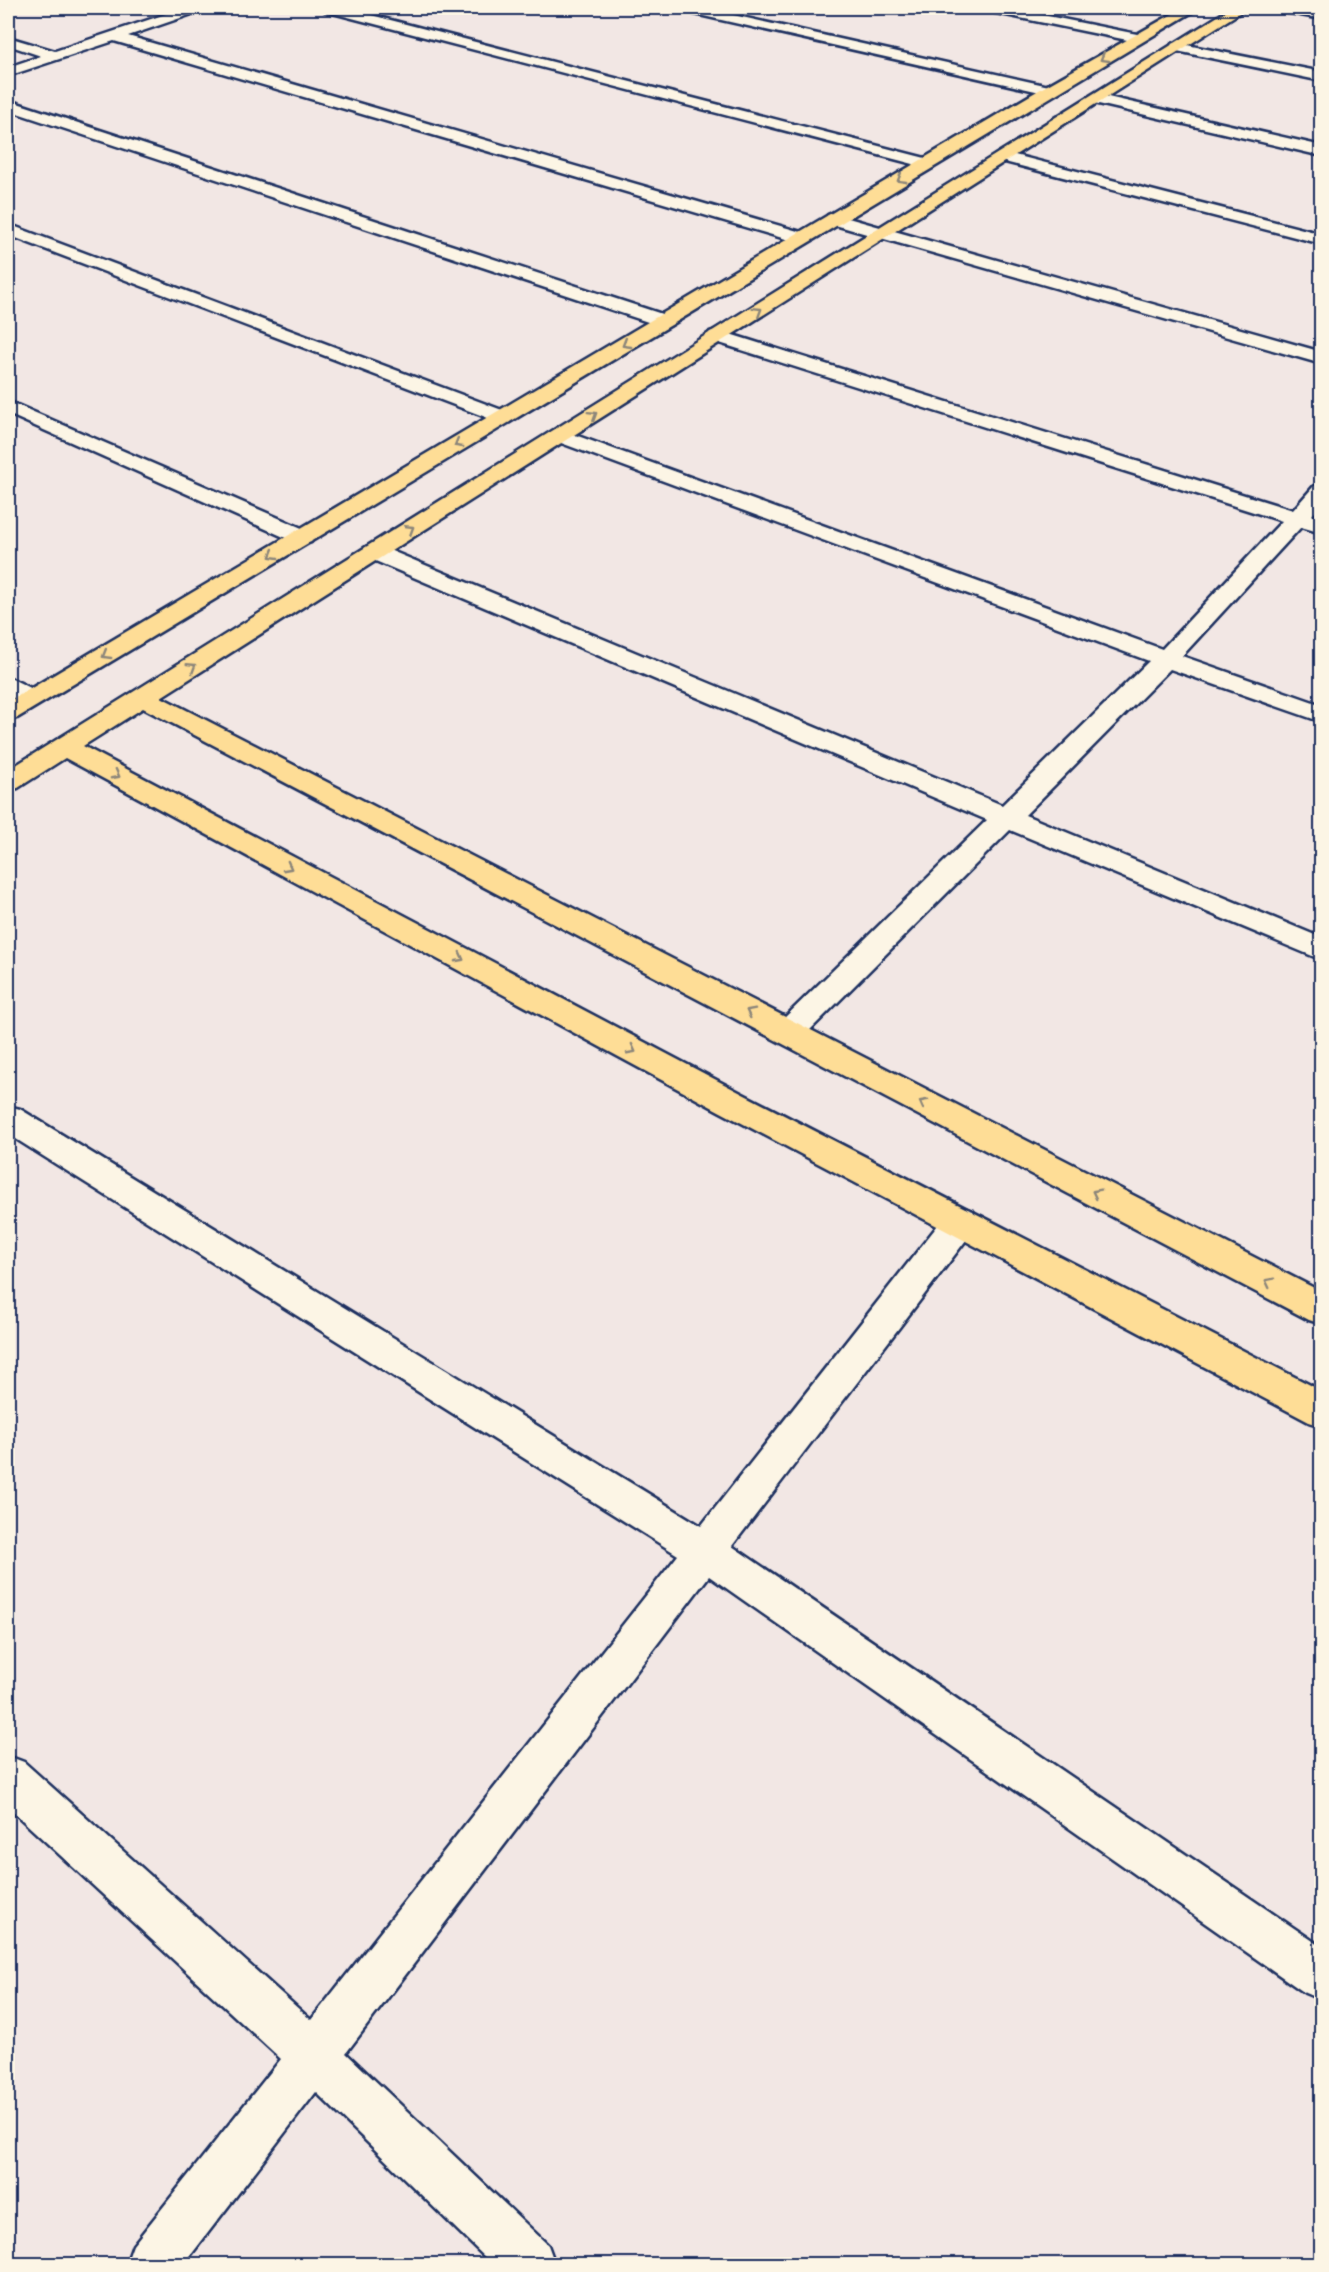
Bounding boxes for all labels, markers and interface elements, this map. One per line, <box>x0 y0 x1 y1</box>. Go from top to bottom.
one-way arrow <box>1100 50 1110 62</box>
one-way arrow <box>897 171 907 183</box>
one-way arrow <box>752 306 762 318</box>
one-way arrow <box>622 336 632 348</box>
one-way arrow <box>587 410 597 422</box>
one-way arrow <box>454 436 464 448</box>
one-way arrow <box>404 526 415 537</box>
one-way arrow <box>269 547 279 559</box>
one-way arrow <box>102 647 112 659</box>
one-way arrow <box>185 663 196 674</box>
one-way arrow <box>110 768 120 779</box>
one-way arrow <box>282 859 293 871</box>
one-way arrow <box>454 951 464 962</box>
one-way arrow <box>746 1008 757 1019</box>
one-way arrow <box>626 1043 637 1054</box>
one-way arrow <box>919 1099 929 1110</box>
one-way arrow <box>1092 1189 1102 1200</box>
one-way arrow <box>1265 1278 1276 1289</box>

